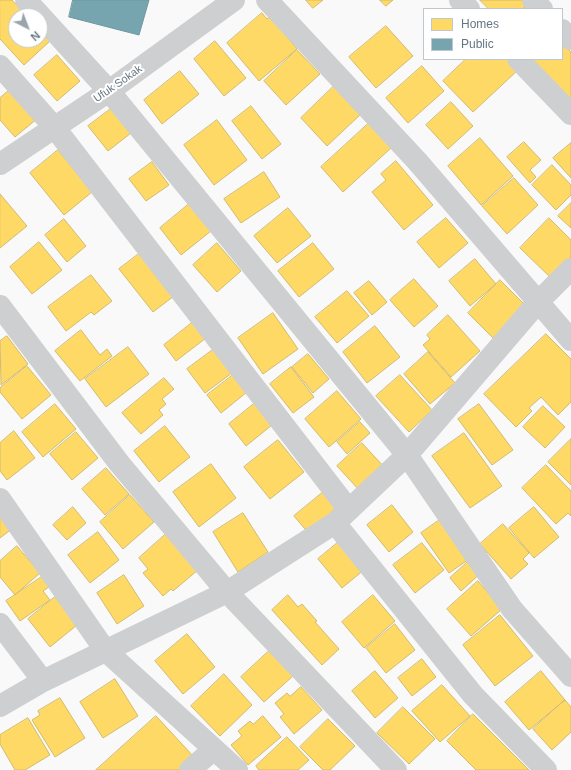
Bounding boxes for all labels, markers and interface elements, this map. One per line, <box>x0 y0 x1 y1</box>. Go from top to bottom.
north arrow <box>8 8 48 48</box>
legend <box>423 8 563 60</box>
text: Homes <box>461 17 499 31</box>
text: N <box>28 29 42 43</box>
text: Public <box>461 37 494 51</box>
street label: Ufuk Sokak <box>91 62 145 106</box>

